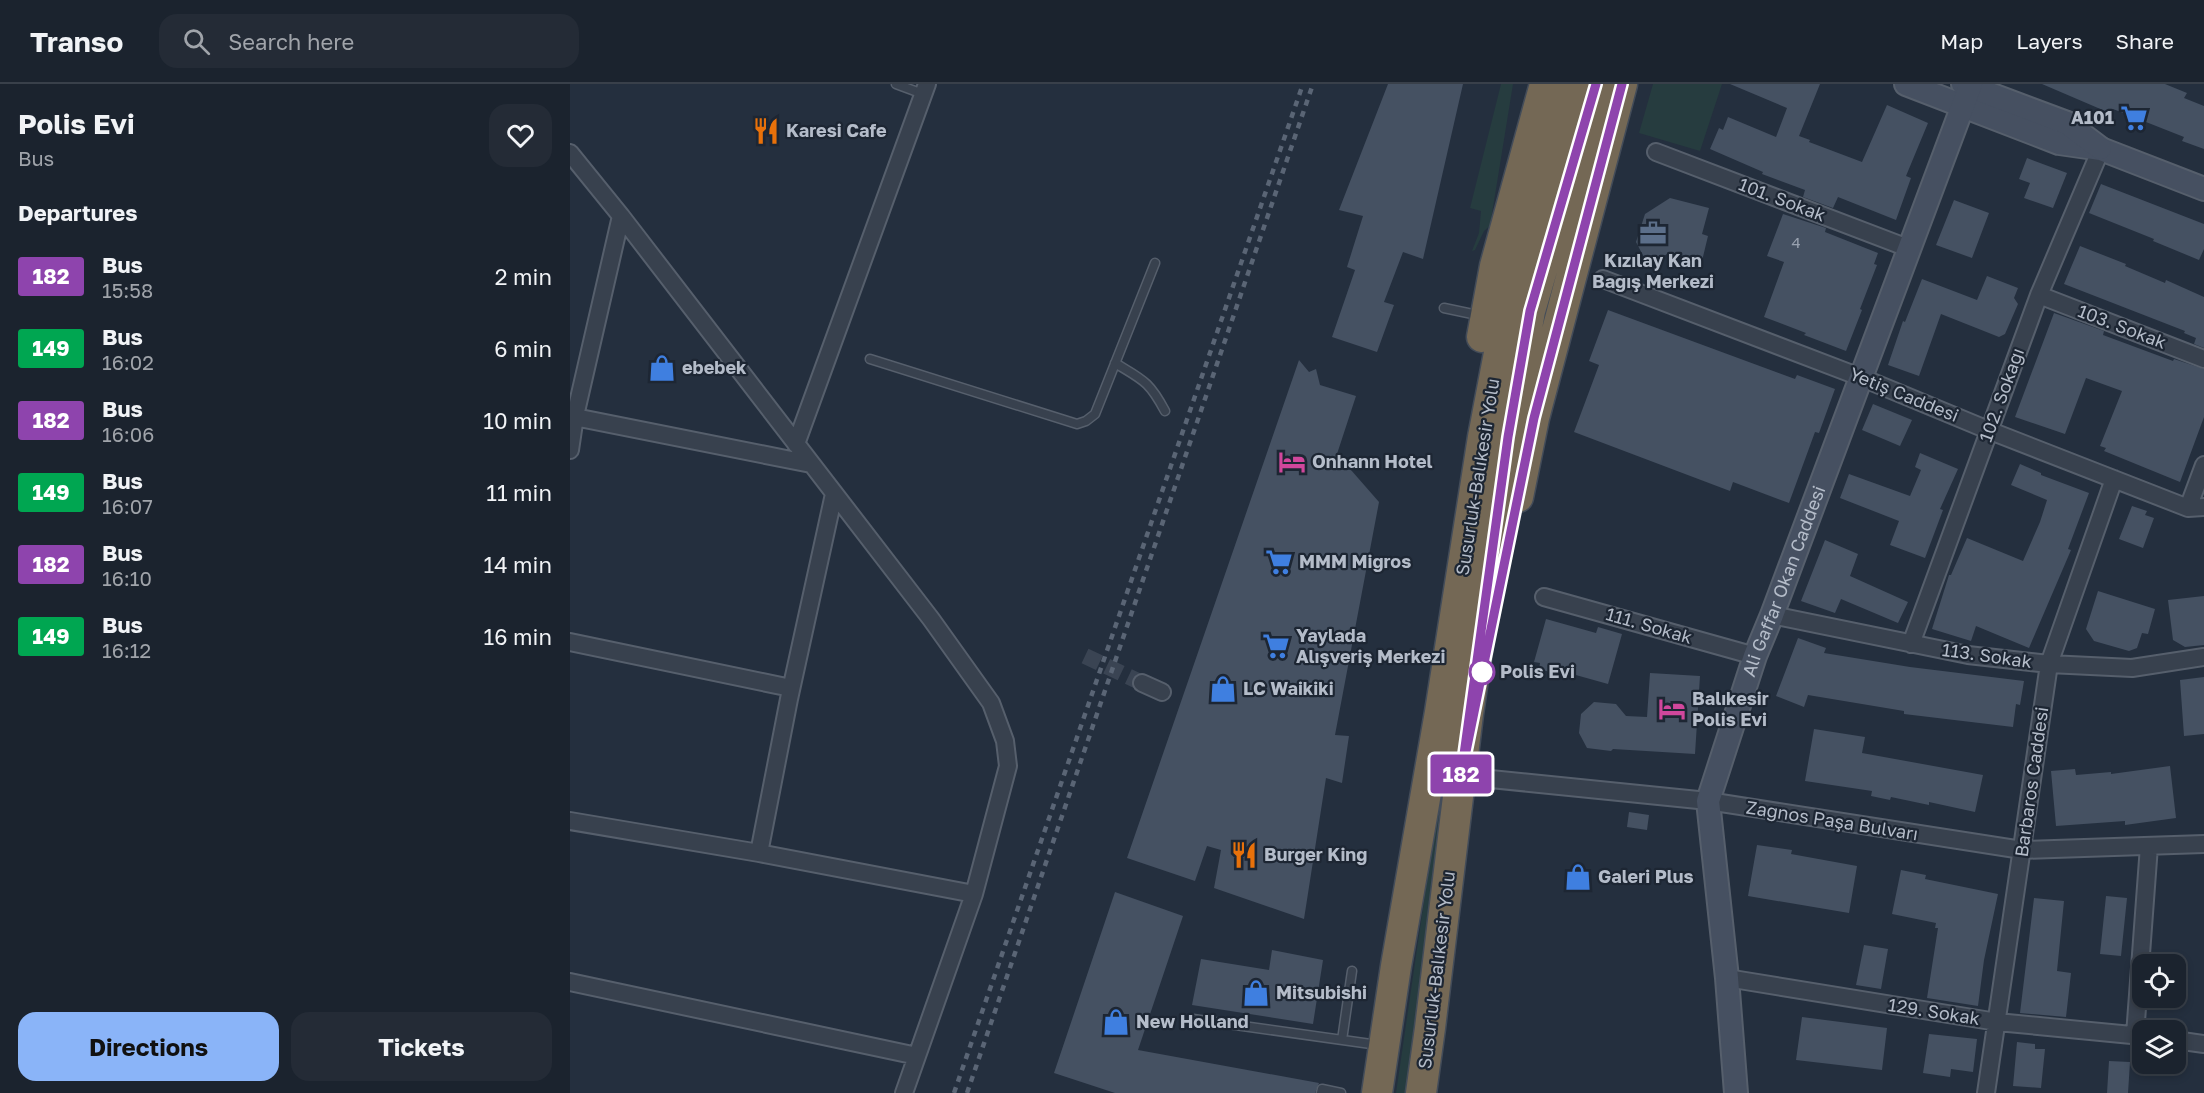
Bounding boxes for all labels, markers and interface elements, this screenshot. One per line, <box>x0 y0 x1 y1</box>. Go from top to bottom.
search box <box>159 14 579 68</box>
text: Transo <box>30 25 123 58</box>
icon: search <box>180 25 213 58</box>
text: Search here <box>228 28 354 55</box>
text: Map <box>1940 28 1983 54</box>
text: Layers <box>2016 28 2083 54</box>
text: Share <box>2116 28 2174 54</box>
supermarket icon: A101 <box>2119 103 2149 133</box>
button: heart <box>489 104 552 167</box>
place label: A101 <box>2071 106 2114 128</box>
text: Polis Evi <box>18 107 135 140</box>
restaurant icon: Karesi Cafe <box>751 116 781 146</box>
place label: Karesi Cafe <box>786 119 887 141</box>
text: Bus <box>18 146 54 170</box>
street label: 101. Sokak <box>1736 172 1829 226</box>
text: Departures <box>18 199 137 226</box>
office icon: Kızılay Kan Bağış Merkezi <box>1638 218 1668 248</box>
house number: 4 <box>1791 233 1801 251</box>
place label: Kızılay Kan Bağış Merkezi <box>1592 249 1714 292</box>
text: Bus <box>102 251 143 278</box>
text: 182 <box>32 263 70 289</box>
text: 2 min <box>495 263 552 290</box>
text: 15:58 <box>102 278 153 302</box>
street label: 103. Sokak <box>2075 299 2170 353</box>
text: Bus <box>102 323 143 350</box>
text: 149 <box>32 335 70 361</box>
text: 6 min <box>494 335 552 362</box>
street label: 102. Sokağı <box>1974 345 2028 445</box>
text: 16:02 <box>102 350 154 374</box>
shop icon: ebebek <box>647 353 677 383</box>
place label: ebebek <box>682 356 747 378</box>
street label: Yetiş Caddesi <box>1847 362 1962 426</box>
street label: Susurluk-Balıkesir Yolu <box>1451 377 1503 577</box>
text: Bus <box>102 395 143 422</box>
text: 182 <box>32 407 70 433</box>
text: 10 min <box>483 407 552 434</box>
text: 16:06 <box>102 422 154 446</box>
hotel icon: Onhann Hotel <box>1277 447 1307 477</box>
place label: Onhann Hotel <box>1312 450 1433 472</box>
text: Bus <box>102 467 143 494</box>
text: 149 <box>32 479 70 505</box>
text: 11 min <box>486 479 552 506</box>
street label: Ali Gaffar Okan Caddesi <box>1737 482 1830 679</box>
text: 16:07 <box>102 494 153 518</box>
text: Bus <box>102 539 143 566</box>
supermarket icon: MMM Migros <box>1264 547 1294 577</box>
place label: MMM Migros <box>1299 550 1411 572</box>
text: 182 <box>32 551 70 577</box>
text: 14 min <box>484 551 552 578</box>
text: 16:10 <box>102 566 152 590</box>
street label: 111. Sokak <box>1604 602 1695 648</box>
text: Bus <box>102 611 143 638</box>
text: 149 <box>32 623 70 649</box>
text: 16 min <box>484 623 552 650</box>
place label: Yaylada Alışveriş Merkezi <box>1296 624 1446 667</box>
supermarket icon: Yaylada Alışveriş Merkezi <box>1261 631 1291 661</box>
text: 16:12 <box>102 638 151 662</box>
street label: 113. Sokak <box>1941 638 2034 672</box>
marker: Polis Evi <box>1469 659 1495 685</box>
place label: Polis Evi <box>1500 660 1575 682</box>
shop icon: LC Waikiki <box>1208 674 1238 704</box>
place label: LC Waikiki <box>1243 677 1334 699</box>
place label: Balıkesir Polis Evi <box>1692 687 1769 730</box>
hotel icon: Balıkesir Polis Evi <box>1657 694 1687 724</box>
street label: Barbaros Caddesi <box>2010 705 2052 858</box>
line badge: 182 <box>1426 754 1496 794</box>
text: 182 <box>1442 761 1480 787</box>
street label: Zağnos Paşa Bulvarı <box>1745 796 1920 844</box>
restaurant icon: Burger King <box>1229 840 1259 870</box>
place label: Burger King <box>1264 843 1367 865</box>
shop icon: Galeri Plus <box>1563 862 1593 892</box>
place label: Galeri Plus <box>1598 865 1694 887</box>
street label: Susurluk-Balıkesir Yolu <box>1413 870 1459 1070</box>
map controls <box>2132 954 2186 1074</box>
button: locate <box>2132 954 2186 1008</box>
shop icon: Mitsubishi <box>1241 978 1271 1008</box>
place label: Mitsubishi <box>1276 981 1367 1003</box>
street label: 129. Sokak <box>1887 993 1982 1029</box>
shop icon: New Holland <box>1101 1007 1131 1037</box>
place label: New Holland <box>1136 1010 1249 1032</box>
button: Directions <box>18 1012 279 1081</box>
button: Tickets <box>291 1012 552 1081</box>
button: layers <box>2132 1020 2186 1074</box>

